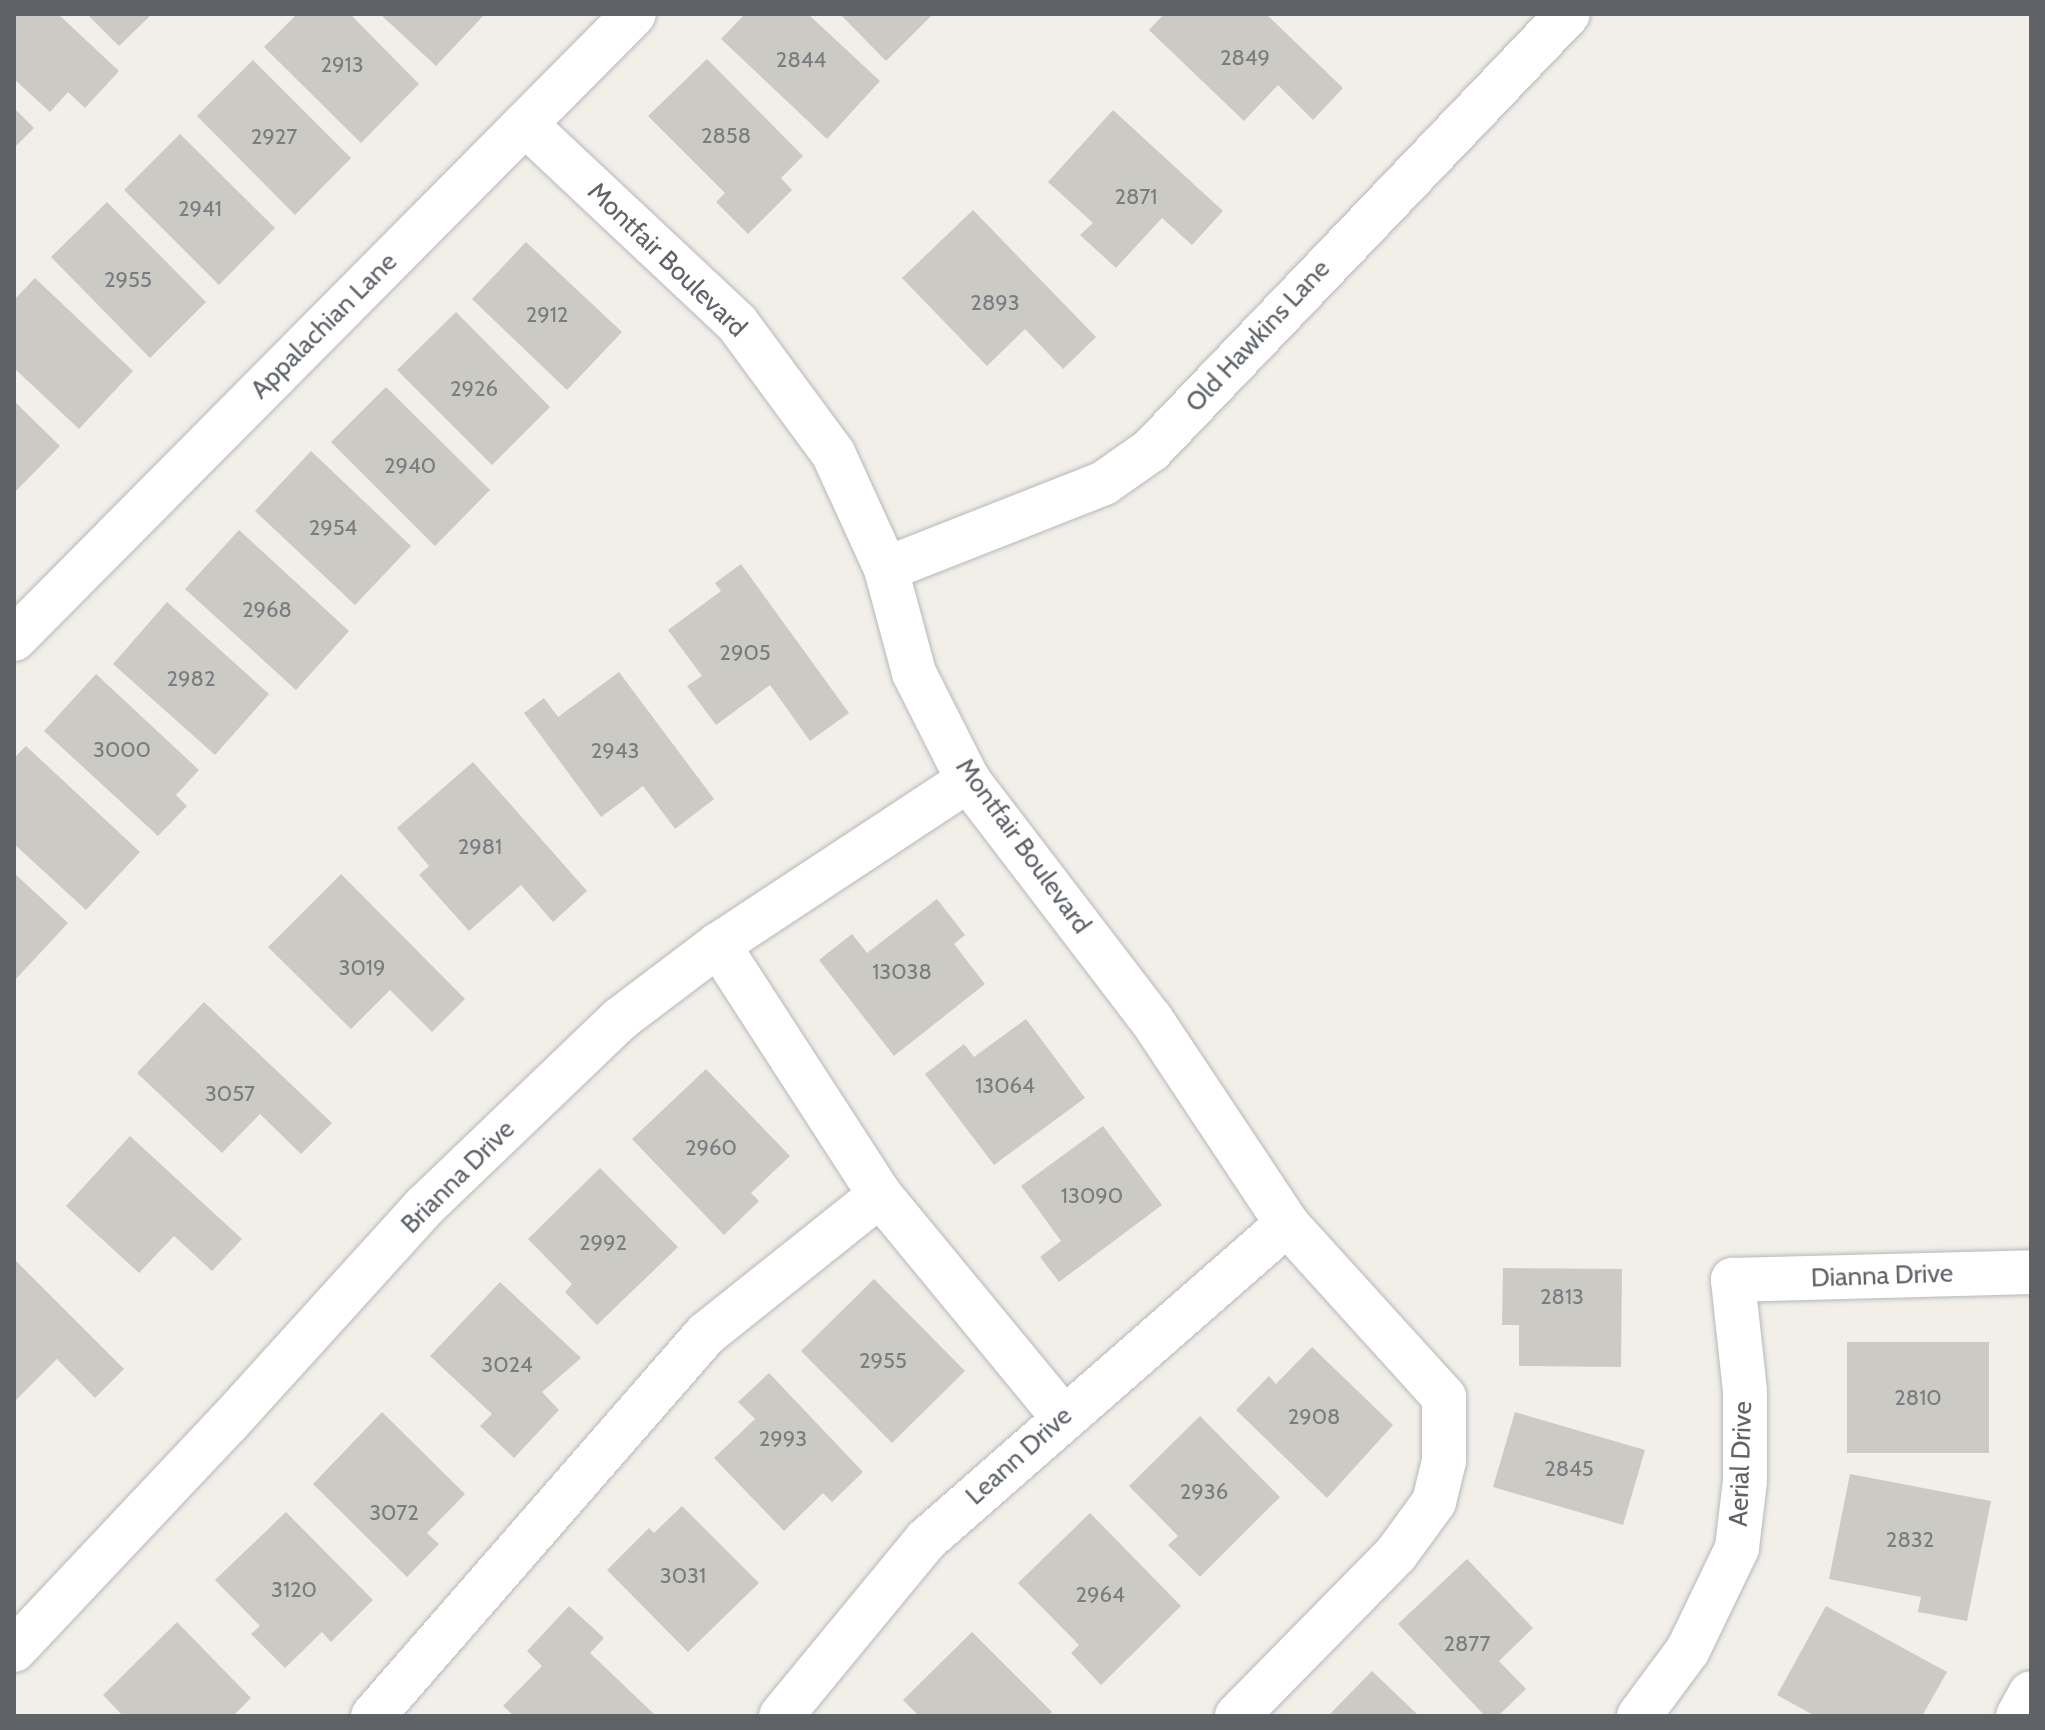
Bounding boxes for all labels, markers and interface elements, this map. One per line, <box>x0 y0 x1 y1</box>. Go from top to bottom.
house number: 2849 <box>1220 45 1270 71</box>
house number: 2844 <box>776 47 826 73</box>
house number: 2913 <box>320 52 364 78</box>
house number: 2858 <box>701 123 751 149</box>
house number: 2927 <box>251 124 297 150</box>
street label: Montfair Boulevard <box>581 176 753 344</box>
house number: 2871 <box>1114 184 1158 210</box>
house number: 2941 <box>178 196 222 222</box>
street label: Appalachian Lane <box>244 246 404 406</box>
street label: Old Hawkins Lane <box>1179 253 1337 419</box>
house number: 2955 <box>104 267 152 293</box>
house number: 2893 <box>970 290 1020 316</box>
house number: 2912 <box>526 302 568 328</box>
house number: 2926 <box>450 376 498 402</box>
house number: 2940 <box>384 453 436 479</box>
house number: 2954 <box>309 515 357 541</box>
house number: 2968 <box>242 597 292 623</box>
house number: 2905 <box>719 640 771 666</box>
house number: 2982 <box>167 666 215 692</box>
house number: 3000 <box>93 737 151 763</box>
house number: 2943 <box>591 738 639 764</box>
street label: Montfair Boulevard <box>949 752 1097 940</box>
house number: 2981 <box>458 834 502 860</box>
house number: 3019 <box>339 955 385 981</box>
house number: 13038 <box>872 959 932 985</box>
house number: 13064 <box>975 1073 1035 1099</box>
house number: 3057 <box>205 1081 255 1107</box>
street label: Brianna Drive <box>395 1114 521 1240</box>
house number: 2960 <box>685 1135 737 1161</box>
house number: 13090 <box>1061 1183 1123 1209</box>
house number: 2992 <box>579 1230 627 1256</box>
street label: Dianna Drive <box>1810 1258 1954 1294</box>
house number: 2813 <box>1540 1284 1584 1310</box>
house number: 2955 <box>859 1348 907 1374</box>
house number: 3024 <box>481 1352 533 1378</box>
house number: 2810 <box>1894 1385 1942 1411</box>
street label: Leann Drive <box>960 1400 1078 1512</box>
street label: Aerial Drive <box>1723 1401 1759 1527</box>
house number: 2908 <box>1288 1404 1340 1430</box>
house number: 2993 <box>759 1426 807 1452</box>
house number: 2845 <box>1544 1456 1594 1482</box>
house number: 2936 <box>1180 1479 1228 1505</box>
house number: 3072 <box>369 1500 419 1526</box>
house number: 2832 <box>1886 1527 1934 1553</box>
house number: 3031 <box>660 1563 706 1589</box>
house number: 3120 <box>271 1577 317 1603</box>
house number: 2964 <box>1075 1582 1125 1608</box>
house number: 2877 <box>1444 1631 1490 1657</box>

